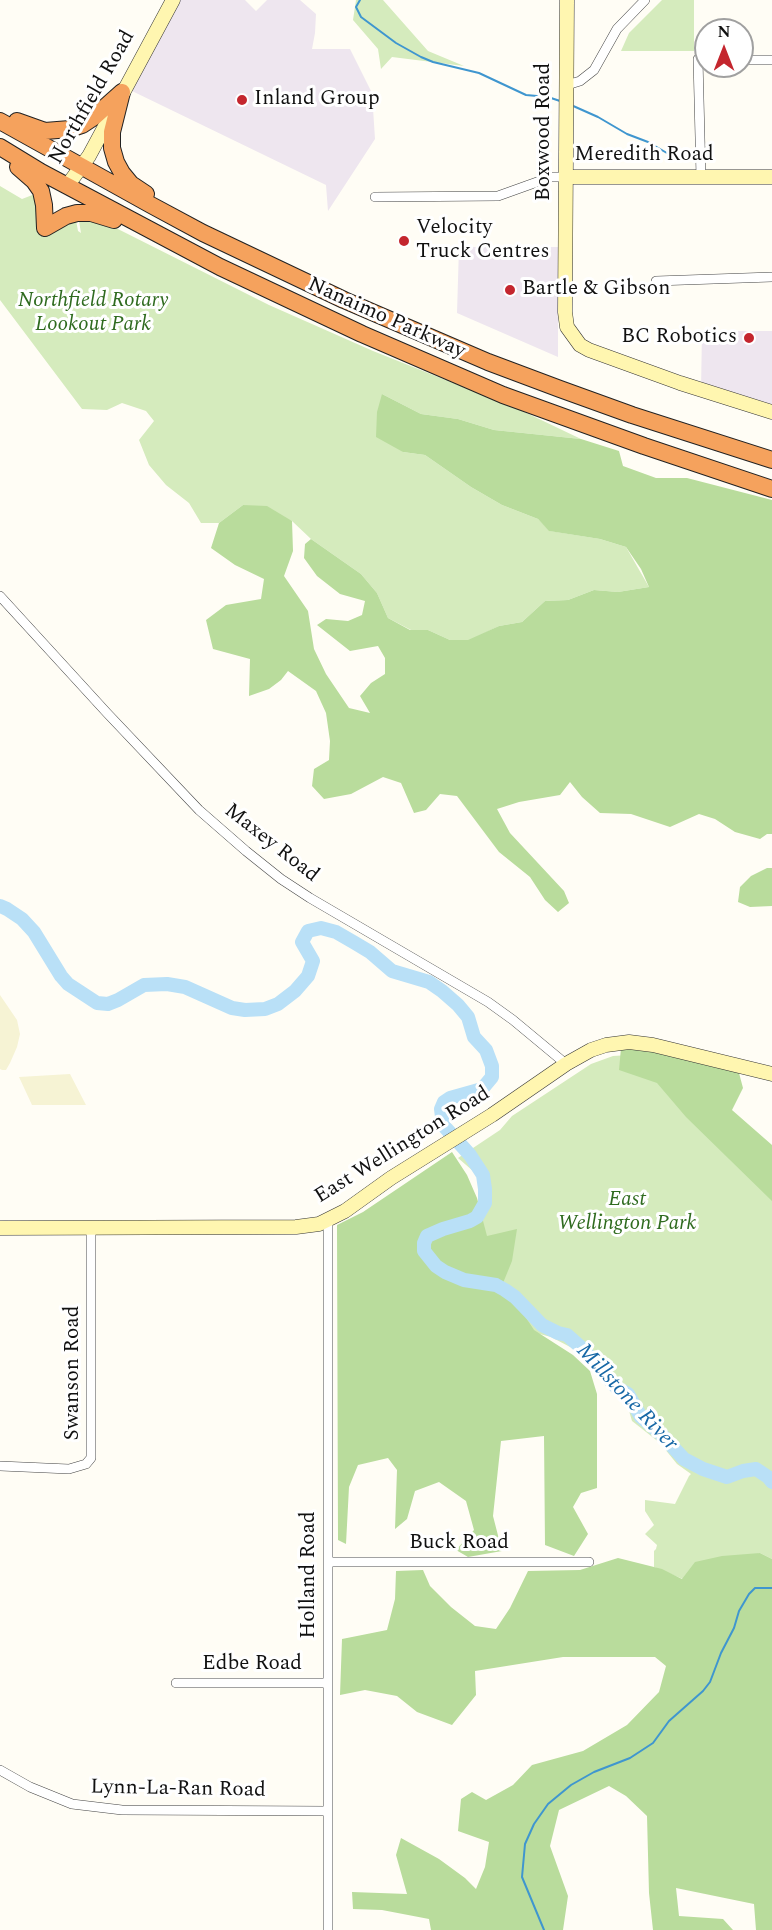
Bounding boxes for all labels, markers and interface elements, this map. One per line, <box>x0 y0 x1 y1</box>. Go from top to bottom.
north arrow <box>694 18 754 78</box>
text: N <box>717 20 731 44</box>
street label: Northfield Road <box>44 27 142 169</box>
street label: Boxwood Road <box>532 63 558 201</box>
place label: Inland Group <box>254 87 380 113</box>
marker: Inland Group <box>235 93 249 107</box>
street label: Meredith Road <box>574 143 714 169</box>
place label: Velocity Truck Centres <box>416 216 550 266</box>
marker: Velocity Truck Centres <box>397 234 411 248</box>
street label: Nanaimo Parkway <box>303 273 469 365</box>
place label: Bartle & Gibson <box>522 277 670 303</box>
marker: Bartle & Gibson <box>503 283 517 297</box>
park label: Northfield Rotary Lookout Park <box>18 289 168 339</box>
place label: BC Robotics <box>621 325 737 351</box>
marker: BC Robotics <box>742 331 756 345</box>
street label: Maxey Road <box>219 799 323 889</box>
street label: East Wellington Road <box>311 1082 495 1210</box>
park label: East Wellington Park <box>558 1188 696 1238</box>
street label: Swanson Road <box>61 1305 87 1441</box>
water label: Millstone River <box>570 1339 682 1457</box>
street label: Holland Road <box>297 1511 323 1639</box>
street label: Buck Road <box>409 1531 509 1557</box>
street label: Edbe Road <box>202 1652 302 1678</box>
street label: Lynn-La-Ran Road <box>90 1776 266 1804</box>

